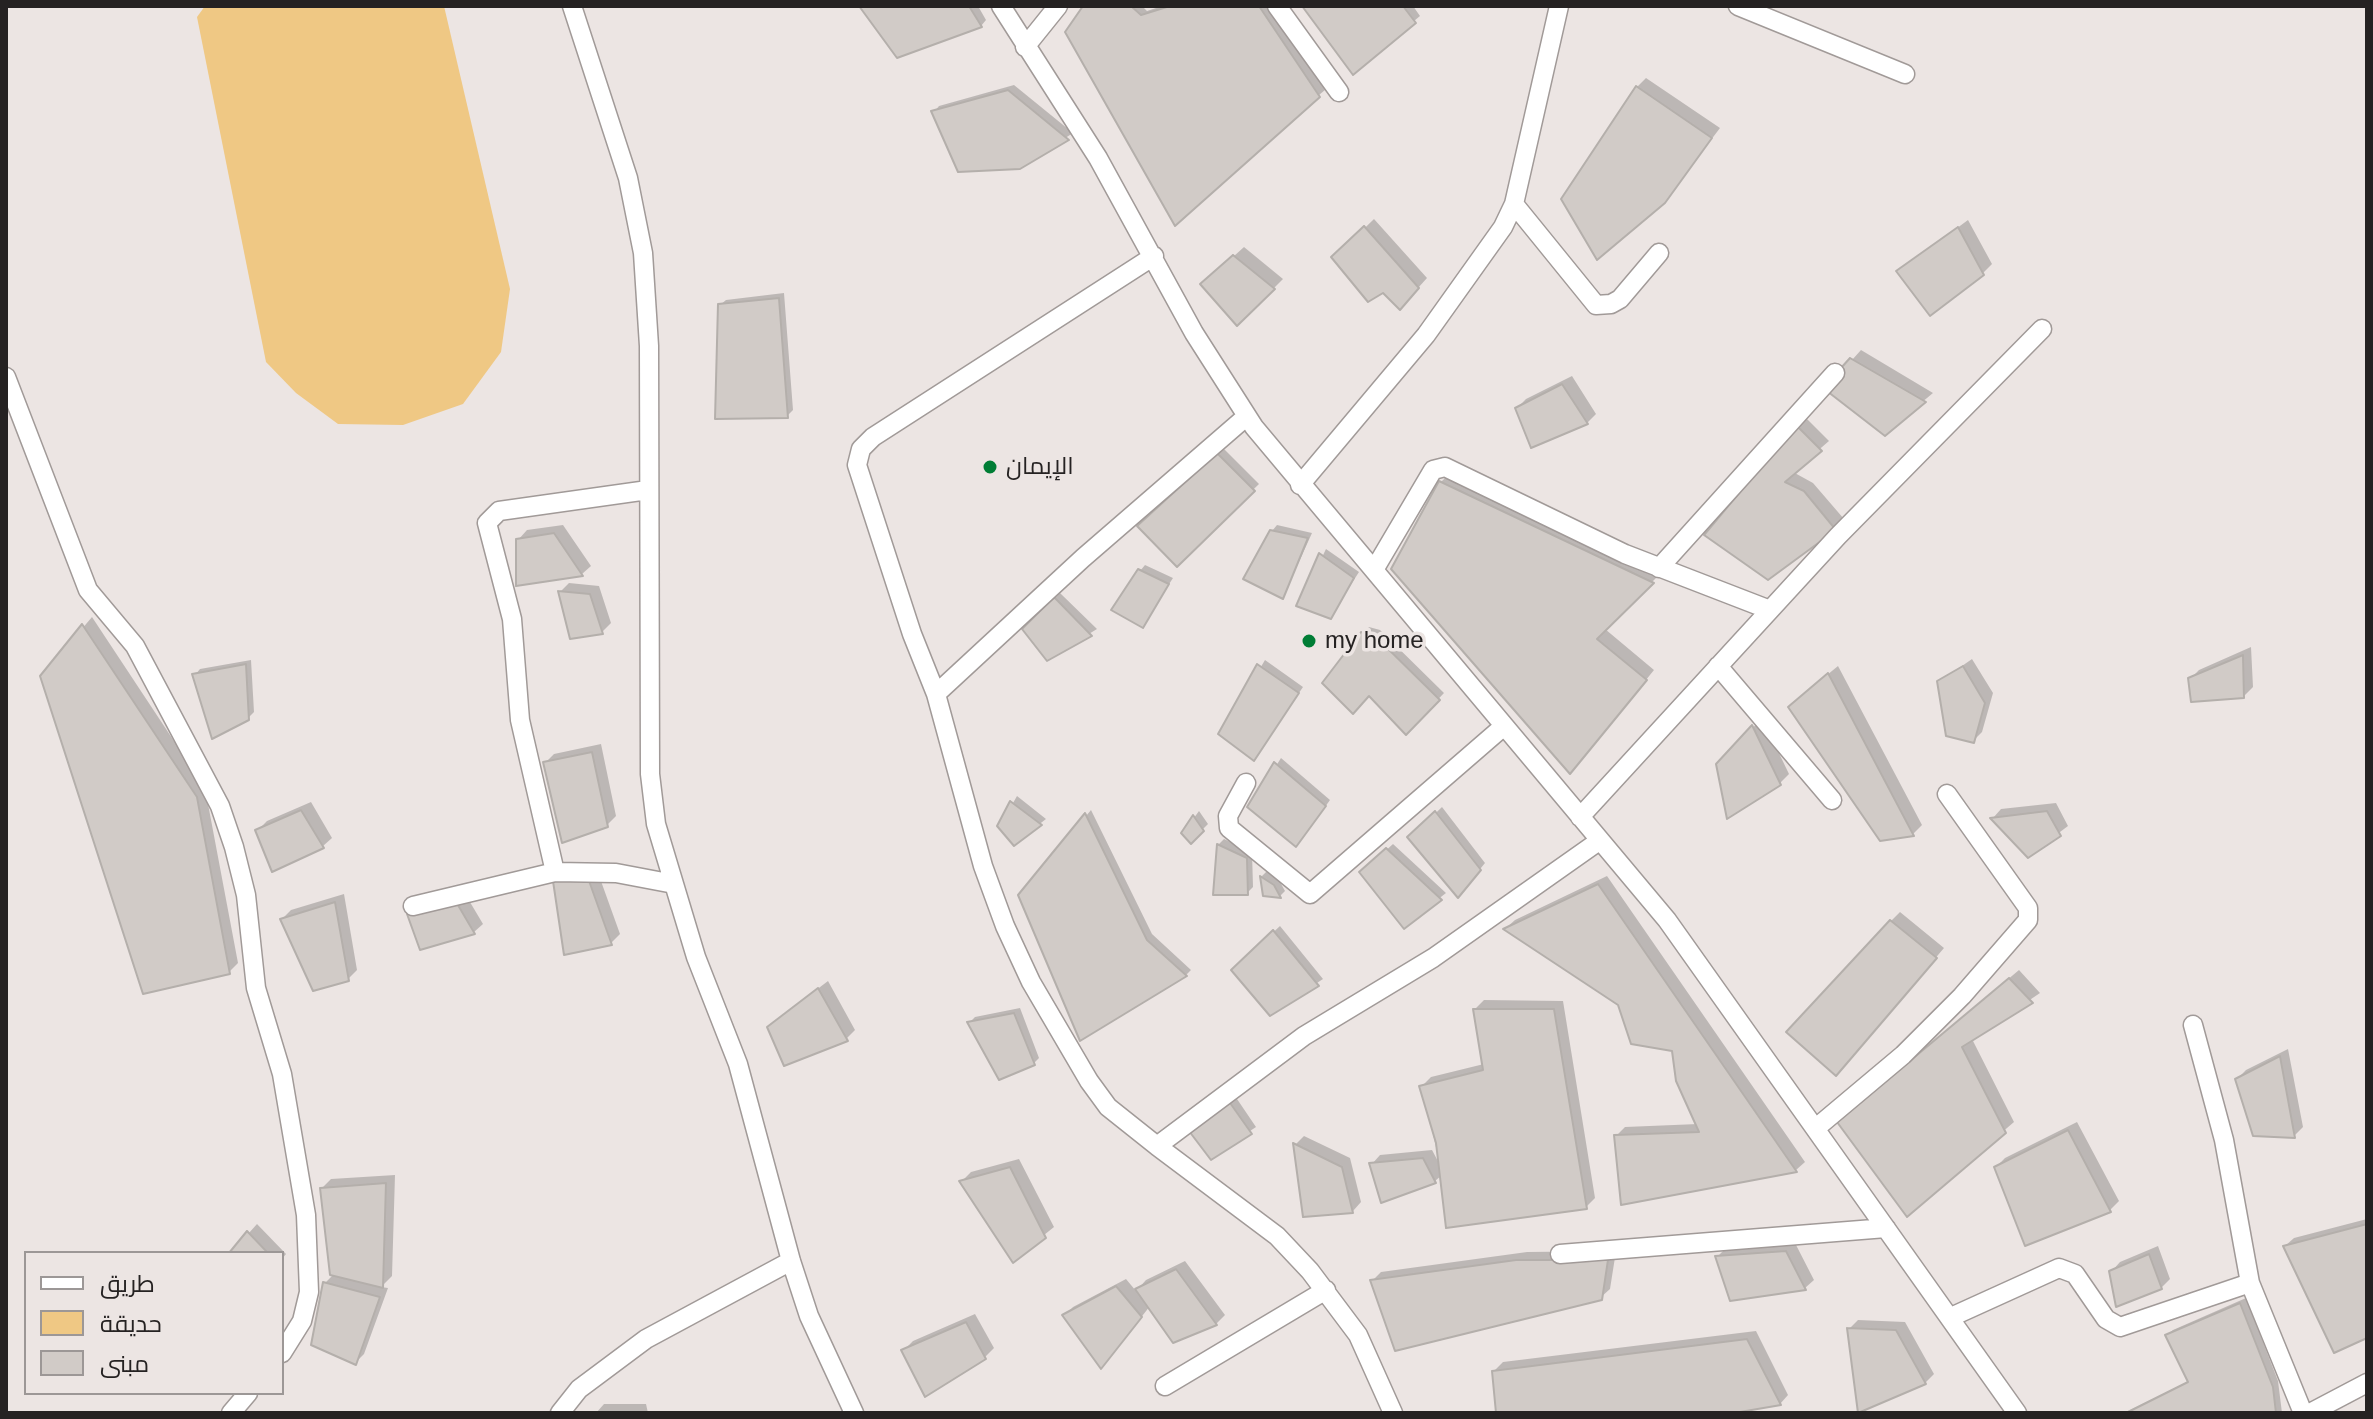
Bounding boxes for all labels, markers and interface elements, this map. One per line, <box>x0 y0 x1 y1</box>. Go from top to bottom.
place label: الإيمان <box>1006 453 1074 481</box>
marker: الإيمان <box>981 458 999 476</box>
place label: my home <box>1325 627 1424 655</box>
marker: my home <box>1300 632 1318 650</box>
legend <box>24 1251 284 1395</box>
text: طريق <box>100 1270 155 1297</box>
text: حديقة <box>100 1310 162 1337</box>
text: مبنى <box>100 1350 149 1377</box>

